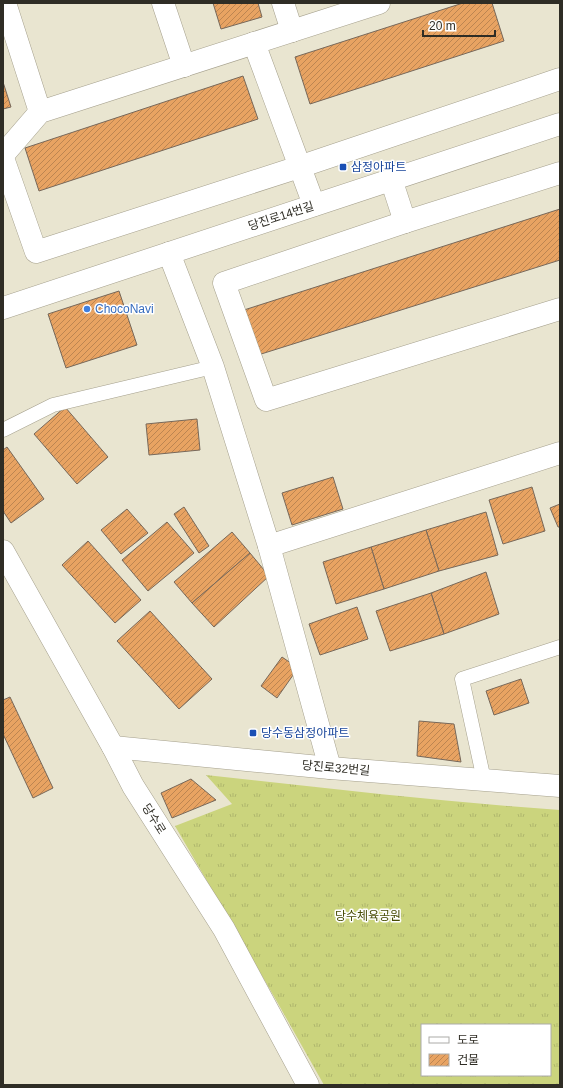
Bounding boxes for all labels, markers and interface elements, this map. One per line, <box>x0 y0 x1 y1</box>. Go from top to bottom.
scale bar <box>423 12 495 38</box>
text: 20 m <box>429 19 456 33</box>
place label: 삼정아파트 <box>351 160 406 174</box>
marker: 삼정아파트 <box>338 162 348 172</box>
street label: 당진로14번길 <box>246 199 316 233</box>
place label: ChocoNavi <box>95 302 154 316</box>
marker: ChocoNavi <box>82 304 92 314</box>
place label: 당수동삼정아파트 <box>261 726 349 740</box>
marker: 당수동삼정아파트 <box>248 728 258 738</box>
street label: 당진로32번길 <box>301 758 371 778</box>
street label: 당수로 <box>139 801 169 837</box>
park label: 당수체육공원 <box>335 909 401 923</box>
legend <box>421 1024 551 1076</box>
text: 도로 <box>457 1033 479 1047</box>
text: 건물 <box>457 1053 479 1067</box>

